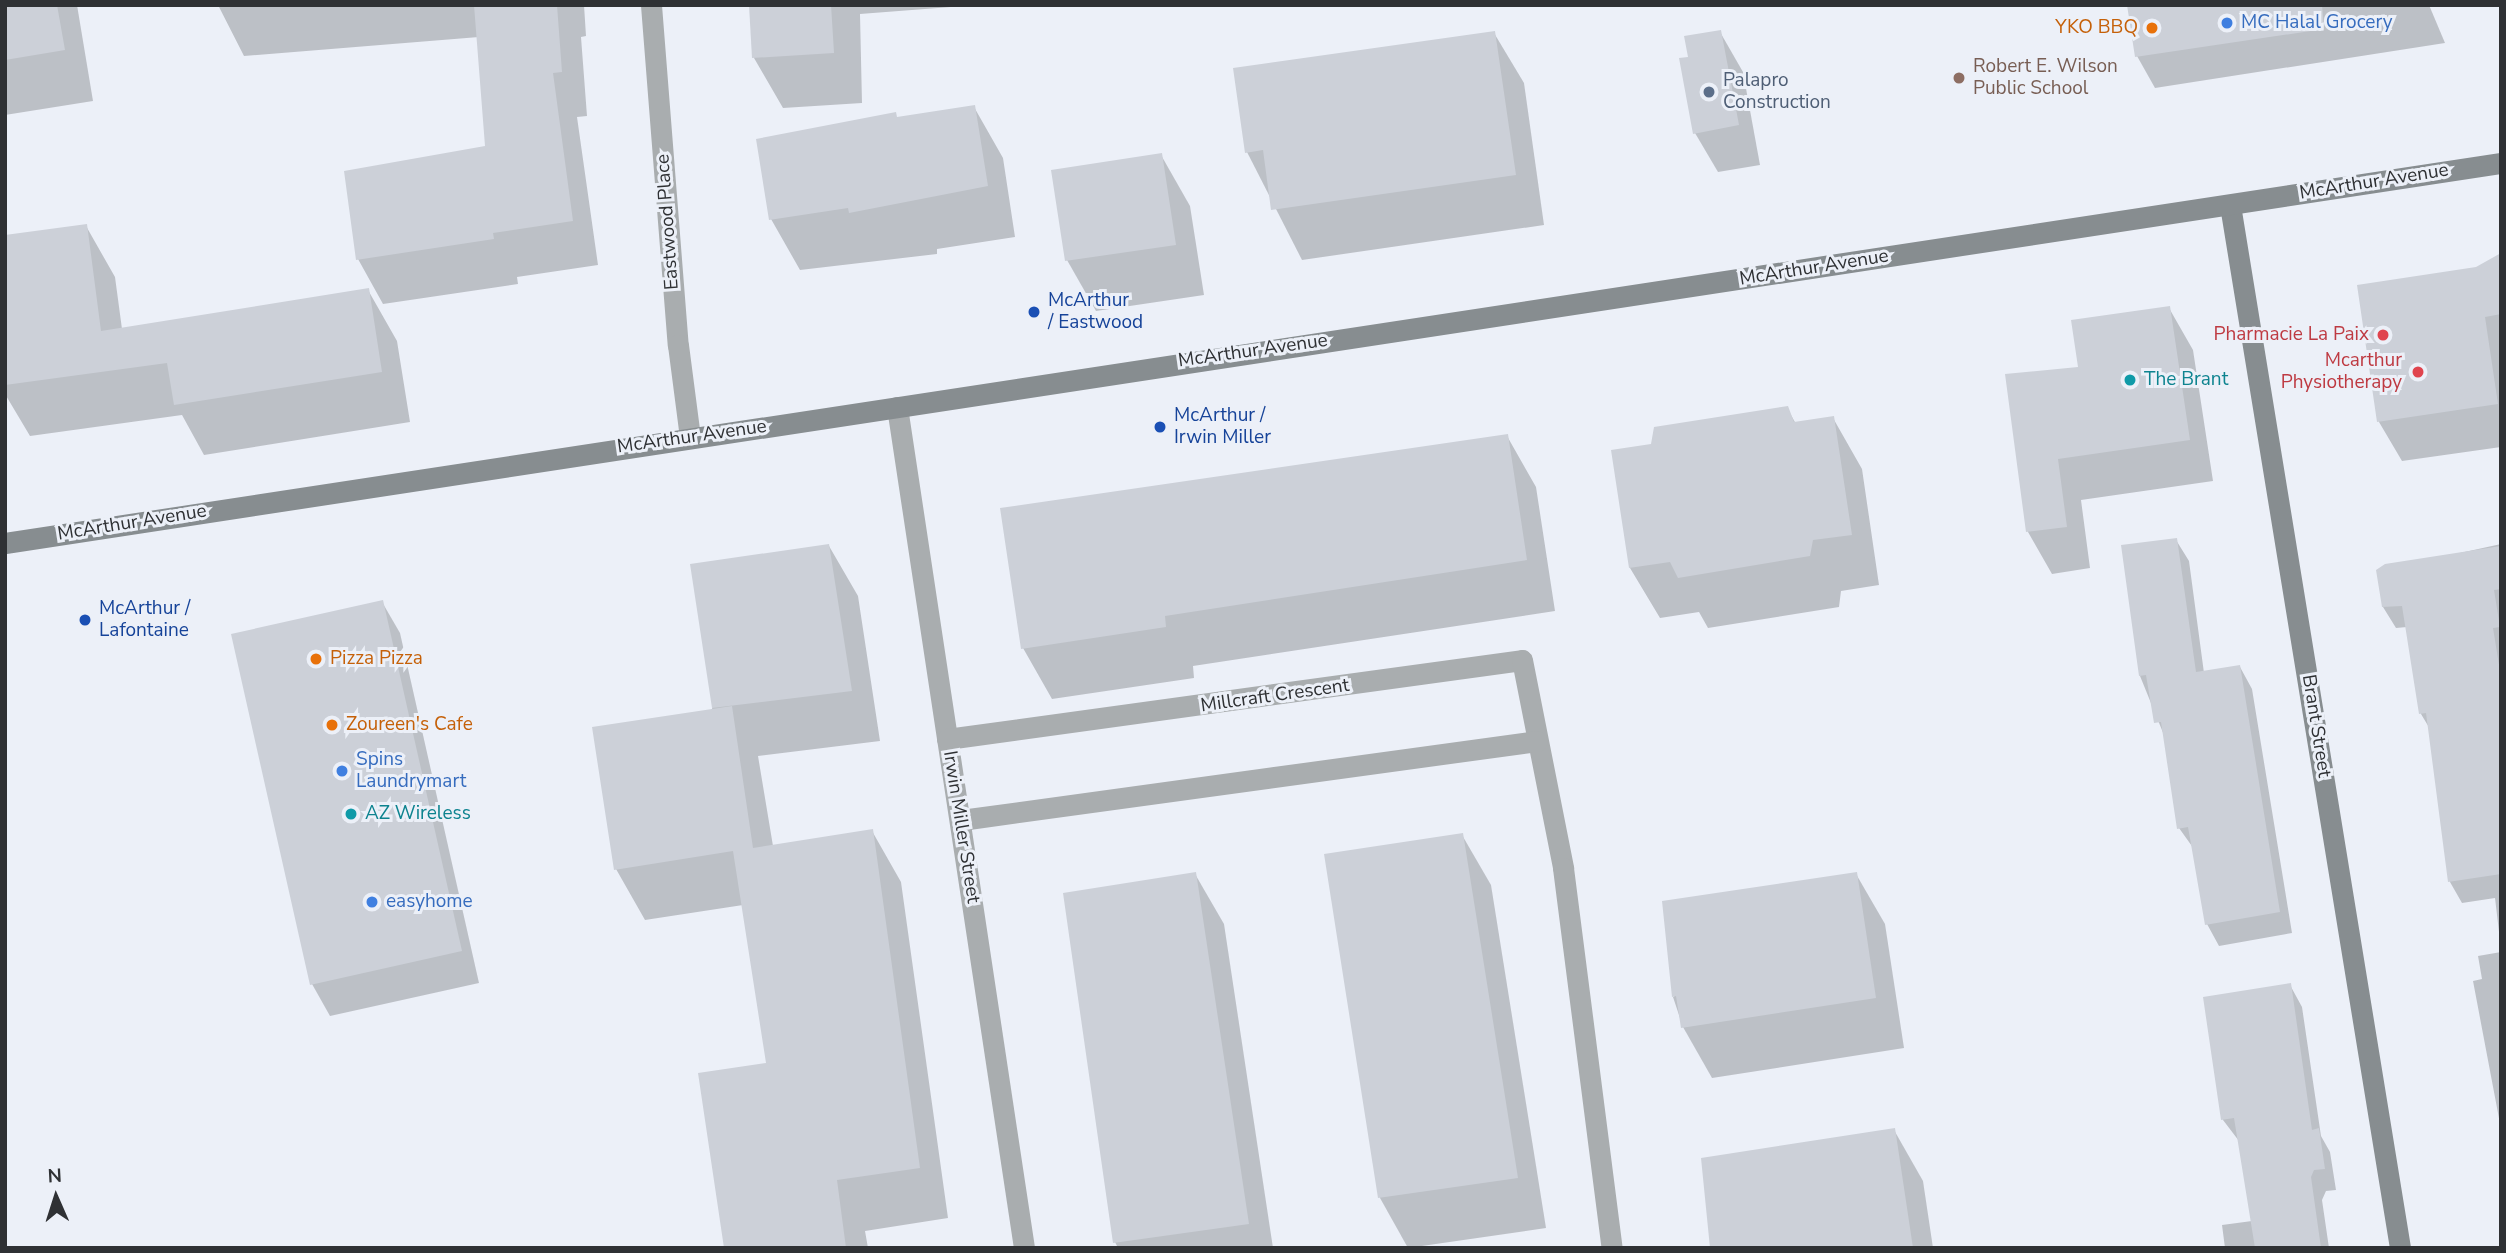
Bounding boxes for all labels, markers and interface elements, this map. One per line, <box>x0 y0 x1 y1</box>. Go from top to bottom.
place label: MC Halal Grocery <box>2241 12 2393 34</box>
marker: MC Halal Grocery <box>2219 15 2235 31</box>
place label: YKO BBQ <box>2055 17 2138 39</box>
marker: YKO BBQ <box>2144 20 2160 36</box>
place label: Robert E. Wilson Public School <box>1973 56 2118 100</box>
place label: Palapro Construction <box>1723 70 1831 114</box>
marker: Robert E. Wilson Public School <box>1951 70 1967 86</box>
marker: Palapro Construction <box>1701 84 1717 100</box>
street label: Eastwood Place <box>652 153 684 291</box>
street label: McArthur Avenue <box>2298 159 2450 205</box>
street label: McArthur Avenue <box>1738 245 1890 291</box>
place label: McArthur / Eastwood <box>1048 290 1143 334</box>
marker: McArthur / Eastwood <box>1026 304 1042 320</box>
place label: Pharmacie La Paix <box>2213 324 2369 346</box>
marker: Pharmacie La Paix <box>2375 327 2391 343</box>
street label: McArthur Avenue <box>1177 329 1329 373</box>
place label: Mcarthur Physiotherapy <box>2281 350 2402 394</box>
marker: Mcarthur Physiotherapy <box>2408 362 2428 382</box>
place label: The Brant <box>2144 369 2228 391</box>
marker: The Brant <box>2122 372 2138 388</box>
place label: McArthur / Irwin Miller <box>1174 405 1271 449</box>
street label: McArthur Avenue <box>616 415 768 459</box>
marker: McArthur / Irwin Miller <box>1152 419 1168 435</box>
street label: McArthur Avenue <box>56 500 208 546</box>
place label: McArthur / Lafontaine <box>99 598 190 642</box>
marker: McArthur / Lafontaine <box>77 612 93 628</box>
place label: Pizza Pizza <box>330 648 423 670</box>
marker: Pizza Pizza <box>308 651 324 667</box>
street label: Brant Street <box>2297 673 2335 779</box>
street label: Millcraft Crescent <box>1199 674 1351 718</box>
place label: Zoureen's Cafe <box>346 714 473 736</box>
marker: Zoureen's Cafe <box>324 717 340 733</box>
place label: Spins Laundrymart <box>356 749 466 793</box>
street label: Irwin Miller Street <box>938 749 984 905</box>
marker: Spins Laundrymart <box>334 763 350 779</box>
place label: AZ Wireless <box>365 803 471 825</box>
marker: AZ Wireless <box>343 806 359 822</box>
place label: easyhome <box>386 891 473 913</box>
marker: easyhome <box>364 894 380 910</box>
north arrow <box>21 1162 91 1232</box>
text: N <box>47 1163 63 1189</box>

